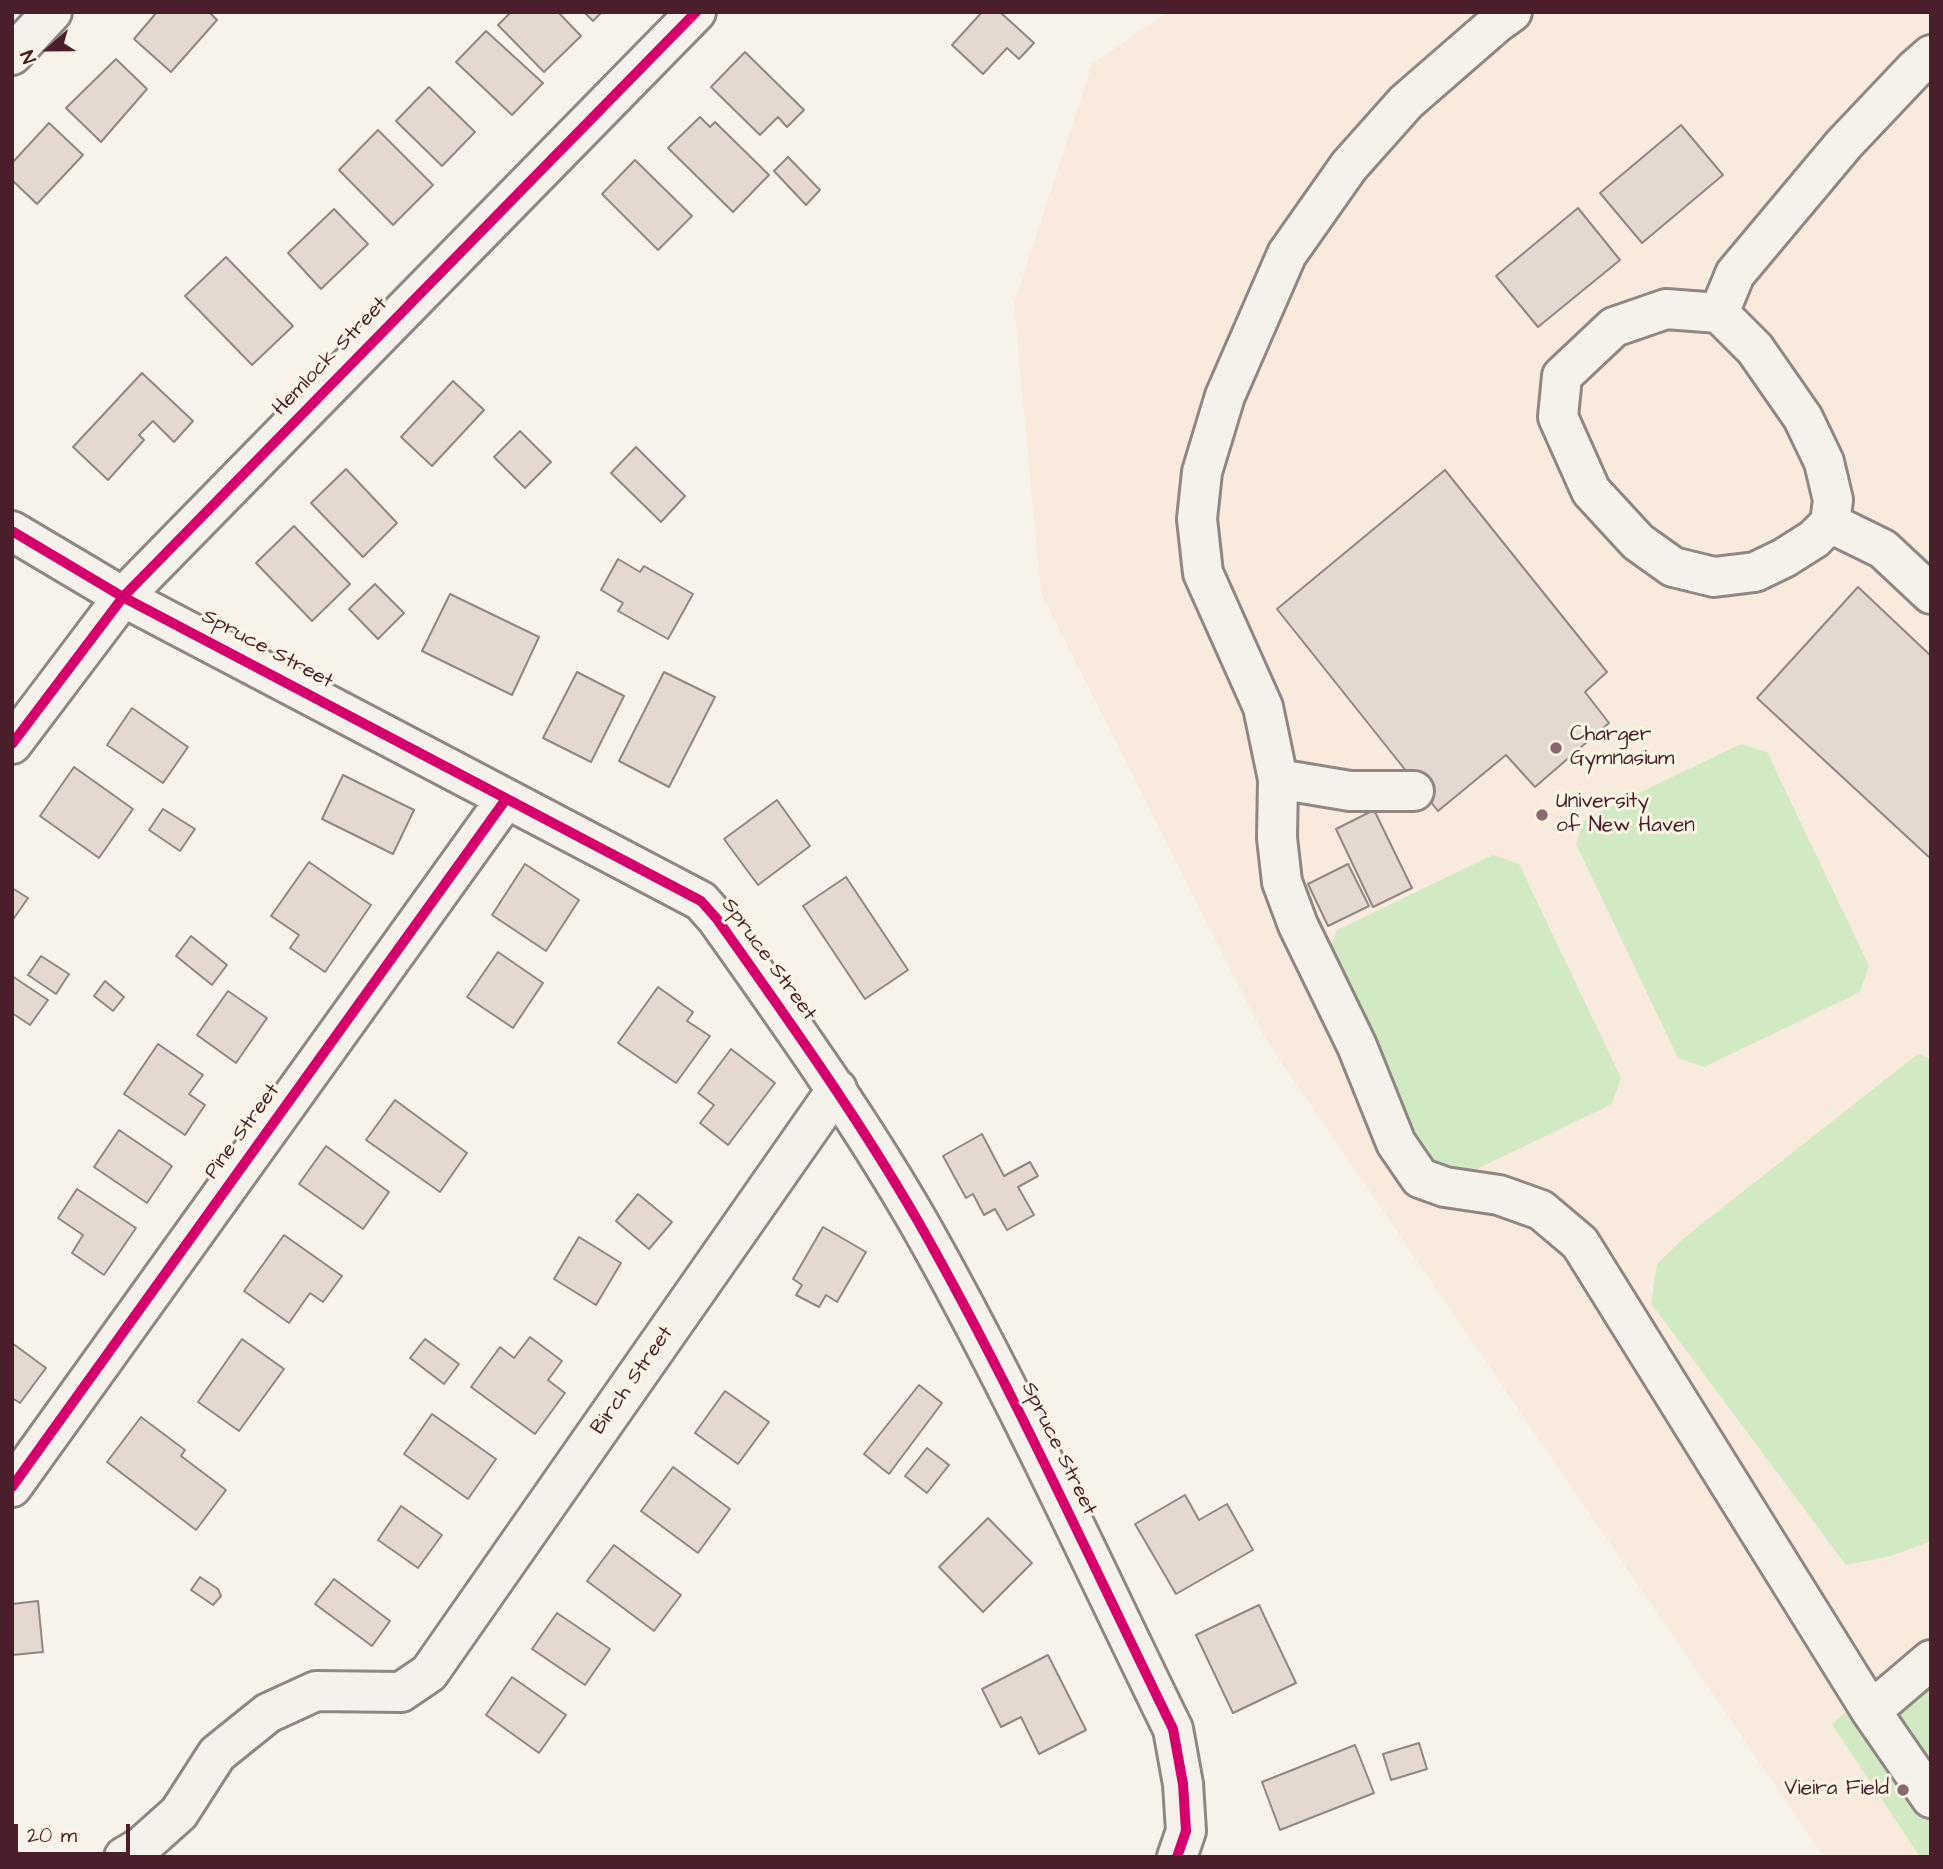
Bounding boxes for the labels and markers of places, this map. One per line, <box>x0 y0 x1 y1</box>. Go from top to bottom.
place label: Charger Gymnasium <box>1570 723 1674 773</box>
marker: Charger Gymnasium <box>1548 740 1564 756</box>
place label: University of New Haven <box>1556 790 1695 840</box>
marker: University of New Haven <box>1534 807 1550 823</box>
place label: Vieira Field <box>1784 1777 1889 1803</box>
marker: Vieira Field <box>1895 1782 1911 1798</box>

